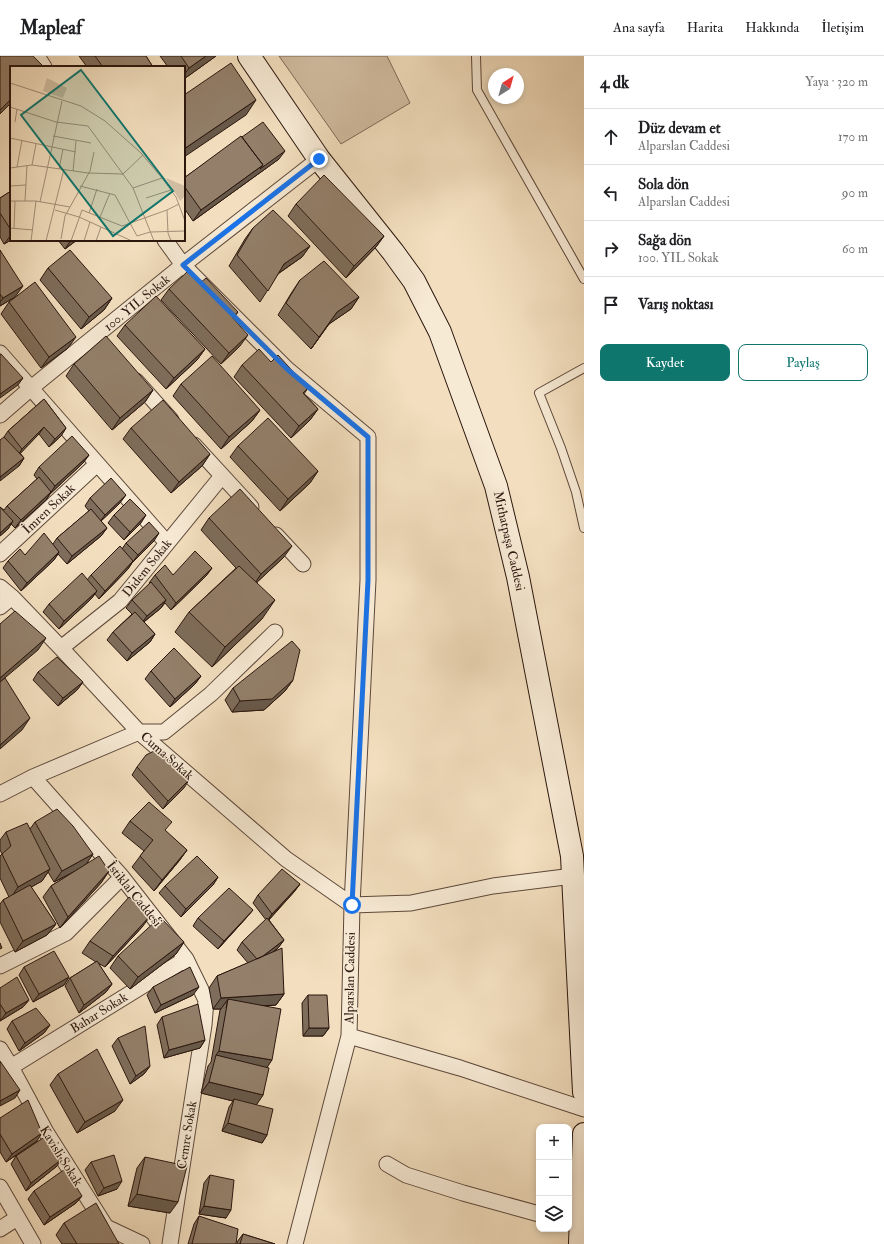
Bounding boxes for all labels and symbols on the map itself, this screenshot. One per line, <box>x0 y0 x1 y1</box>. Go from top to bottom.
inset map <box>10 66 185 241</box>
north arrow <box>488 68 524 104</box>
route end <box>310 150 328 168</box>
street label: 100. YIL Sokak <box>101 271 174 335</box>
street label: İmren Sokak <box>19 479 79 537</box>
street label: Mithatpaşa Caddesi <box>489 489 528 593</box>
street label: Didem Sokak <box>119 535 176 600</box>
street label: Cuma Sokak <box>137 729 198 784</box>
street label: İstiklal Caddesi <box>103 858 166 930</box>
route start <box>343 896 361 914</box>
street label: Alparslan Caddesi <box>341 931 360 1025</box>
street label: Bahar Sokak <box>67 989 131 1037</box>
street label: Cemre Sokak <box>174 1099 200 1170</box>
street label: Kavisli Sokak <box>36 1123 86 1190</box>

